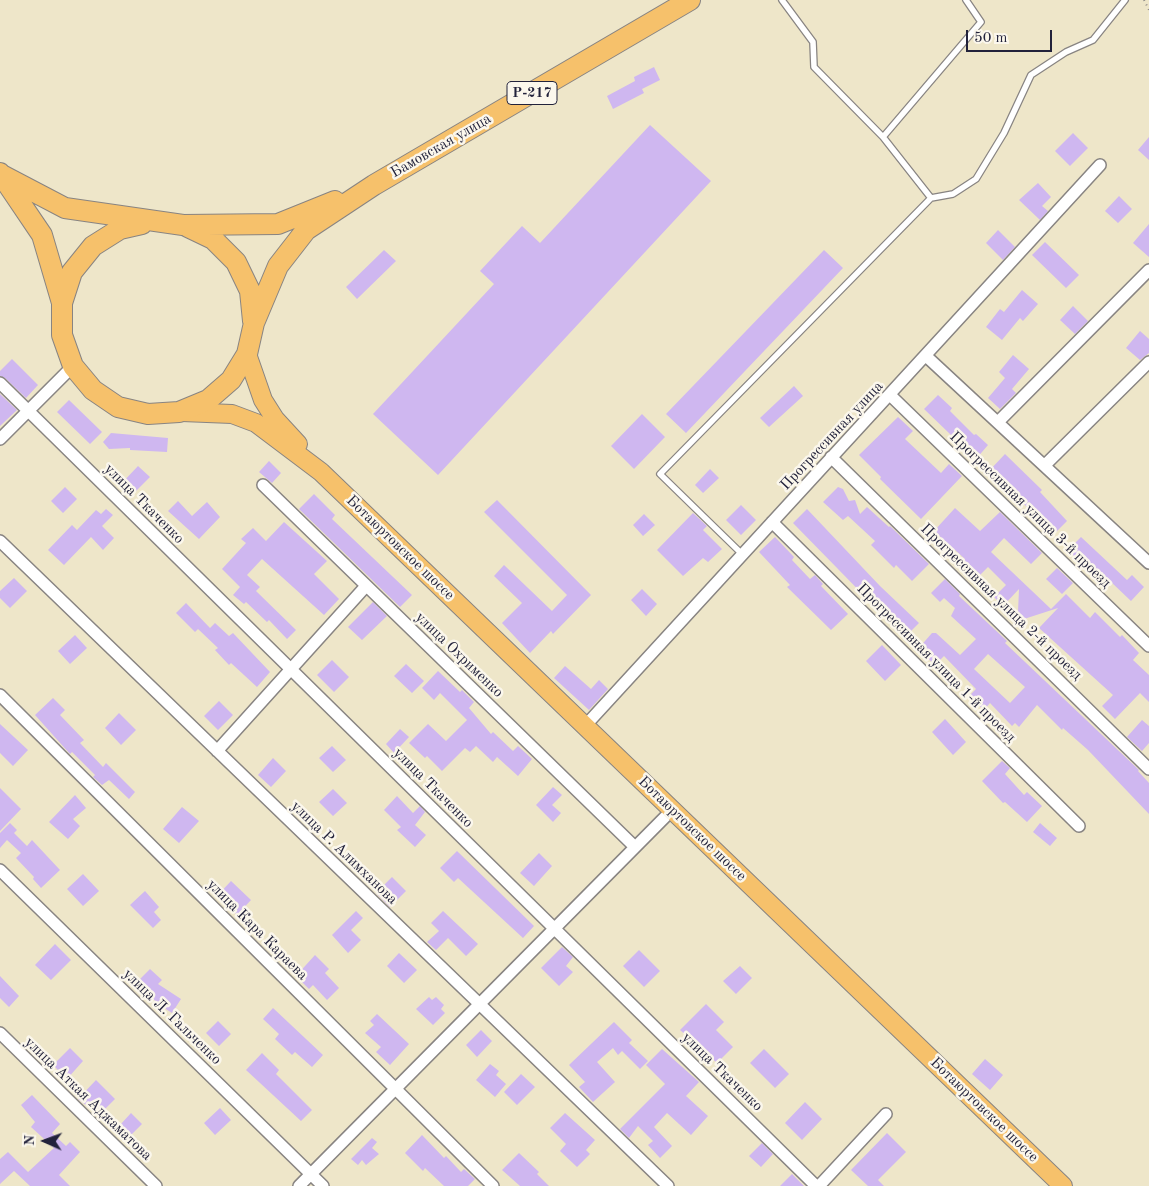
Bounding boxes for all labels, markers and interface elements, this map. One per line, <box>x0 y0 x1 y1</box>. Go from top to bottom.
scale bar <box>969 20 1055 52</box>
text: 50 m <box>974 31 1008 46</box>
road number: Р-217 <box>507 82 557 105</box>
street label: Бамовская улица <box>388 110 494 182</box>
street label: Прогрессивная улица <box>777 378 887 494</box>
street label: Прогрессивная улица 3-й проезд <box>946 428 1114 592</box>
street label: улица Ткаченко <box>100 460 188 548</box>
street label: Ботаюртовское шоссе <box>342 492 458 604</box>
street label: Прогрессивная улица 2-й проезд <box>917 520 1085 684</box>
street label: Прогрессивная улица 1-й проезд <box>853 580 1019 746</box>
street label: улица Охрименко <box>411 608 507 702</box>
street label: улица Ткаченко <box>389 744 477 832</box>
street label: Ботаюртовское шоссе <box>634 773 750 885</box>
street label: улица Р. Алимханова <box>287 798 401 908</box>
street label: улица Кара Караева <box>203 876 311 984</box>
street label: улица Л. Гальченко <box>119 965 225 1069</box>
street label: улица Ткаченко <box>678 1029 766 1115</box>
street label: улица Аткая Аджаматова <box>21 1033 155 1165</box>
street label: Ботаюртовское шоссе <box>926 1054 1042 1166</box>
north arrow <box>20 1116 70 1166</box>
text: N <box>23 1135 37 1146</box>

